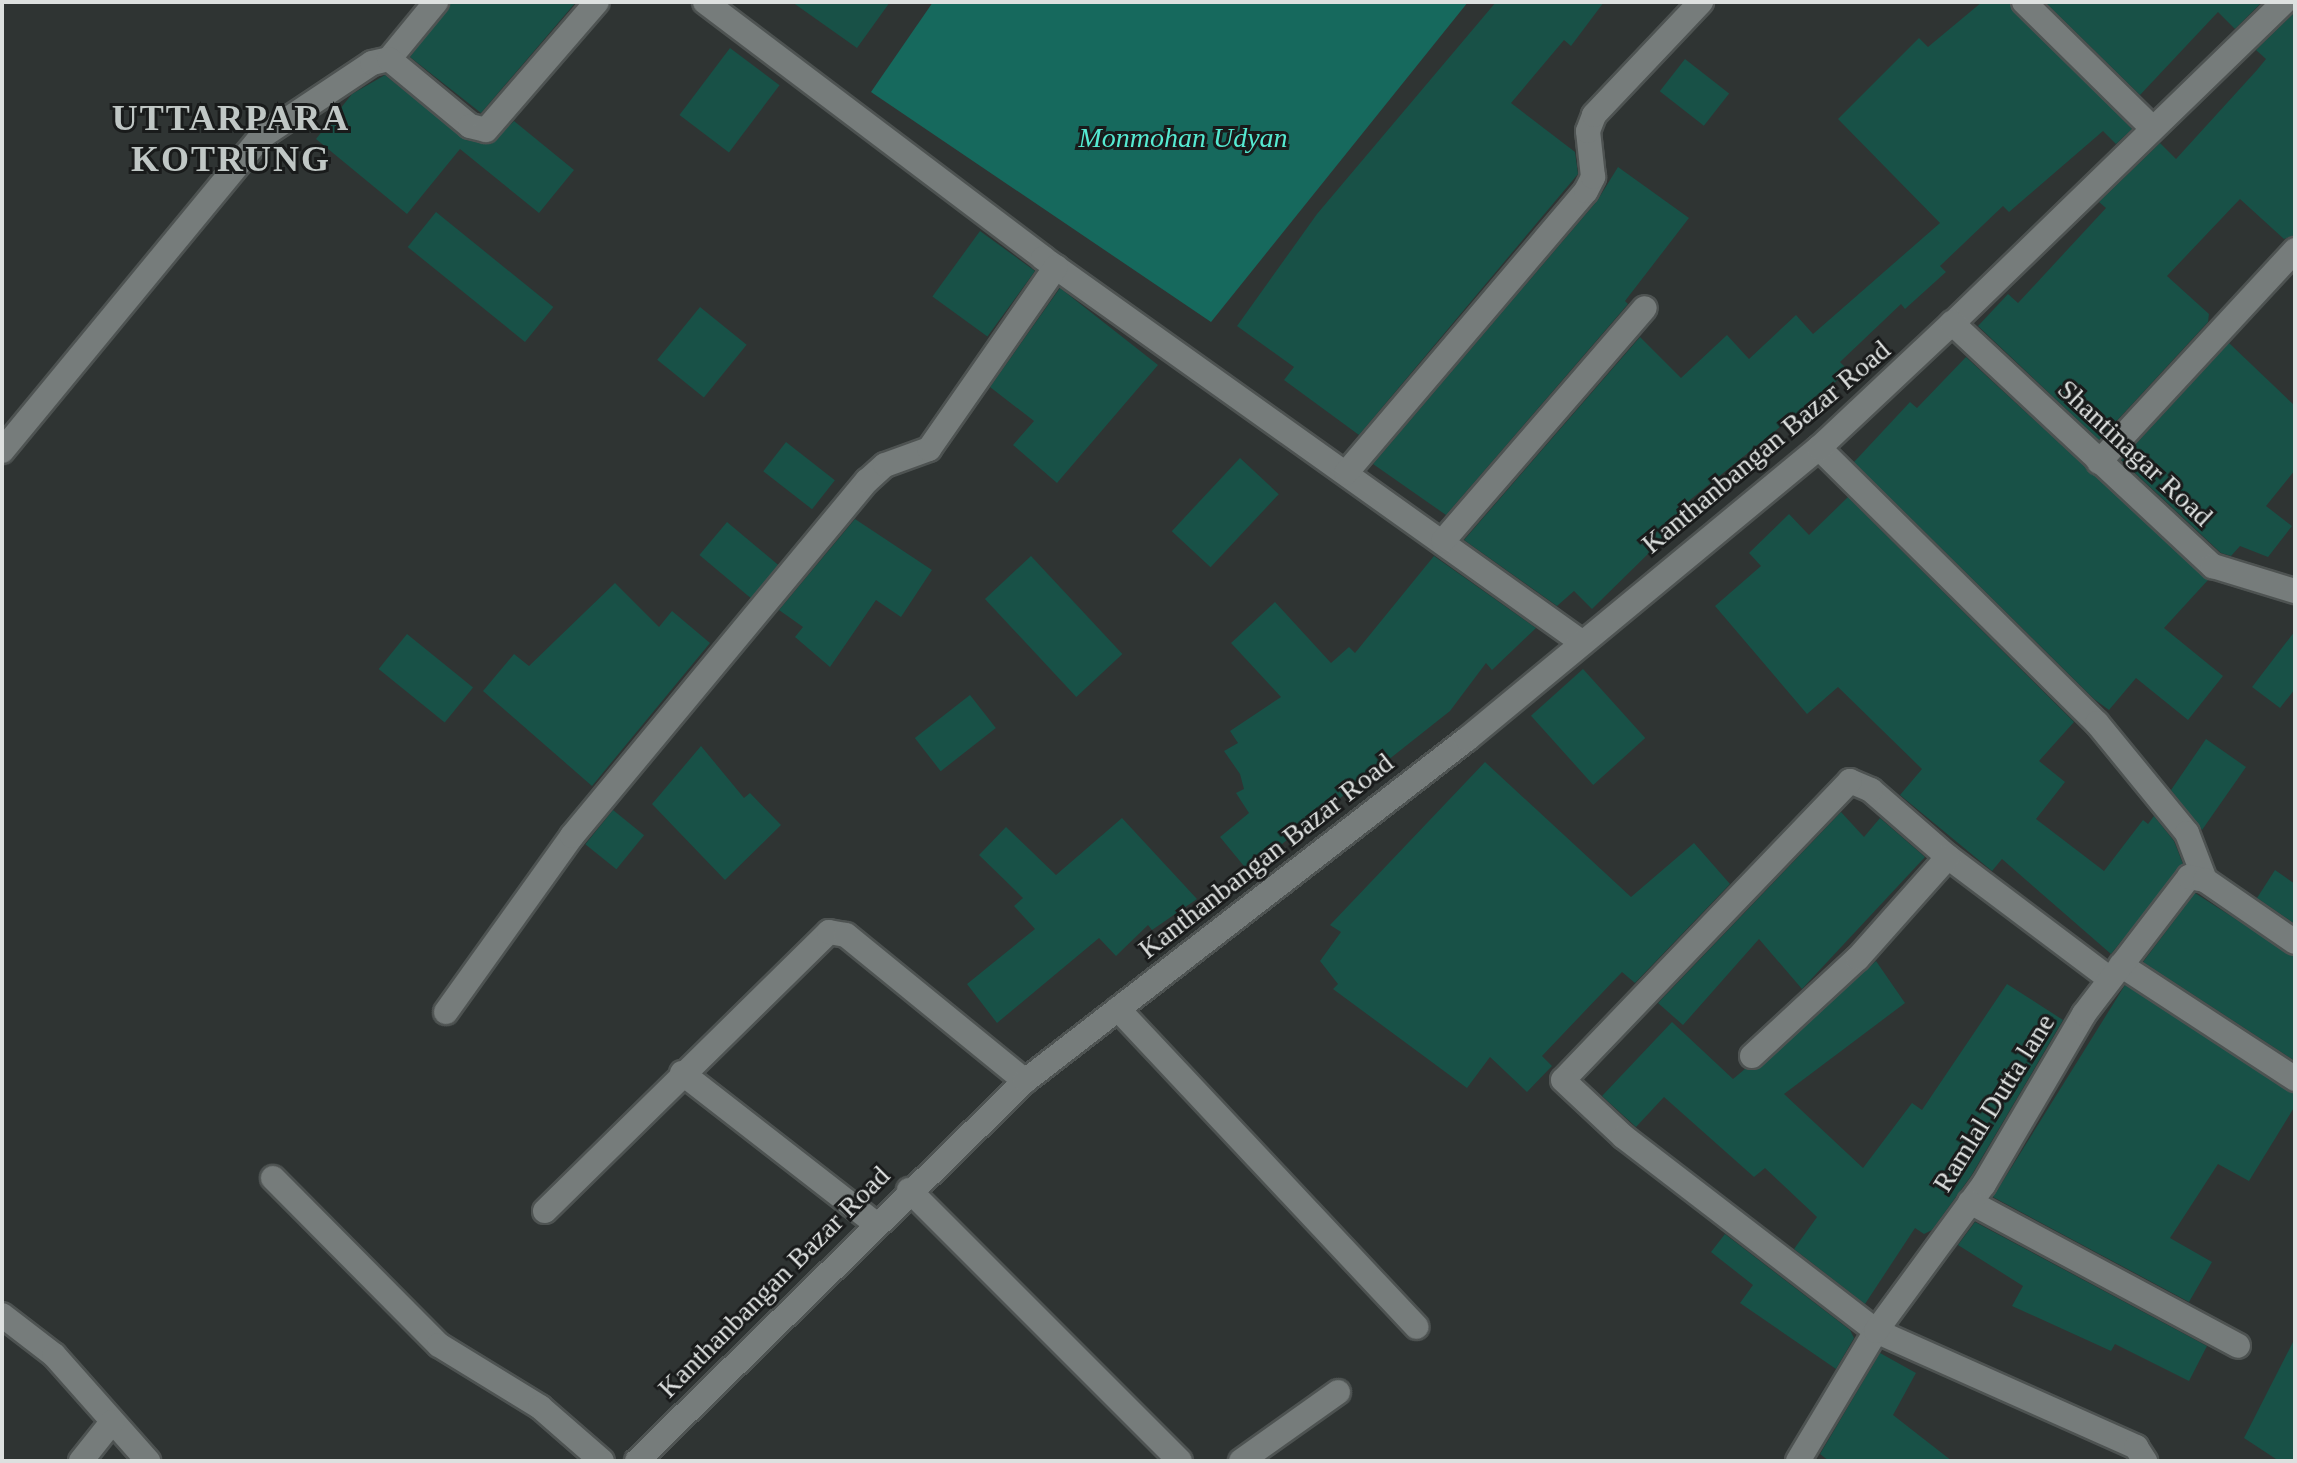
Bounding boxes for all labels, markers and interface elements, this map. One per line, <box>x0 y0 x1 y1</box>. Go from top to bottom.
district label: UTTARPARA KOTRUNG <box>112 96 350 181</box>
park label: Monmohan Udyan <box>1078 121 1288 155</box>
street label: Kanthanbangan Bazar Road <box>1635 333 1897 561</box>
street label: Shantinagar Road <box>2050 373 2220 533</box>
street label: Kanthanbangan Bazar Road <box>1132 746 1400 966</box>
street label: Ramlal Dutta lane <box>1926 1008 2062 1198</box>
street label: Kanthanbangan Bazar Road <box>651 1159 897 1405</box>

